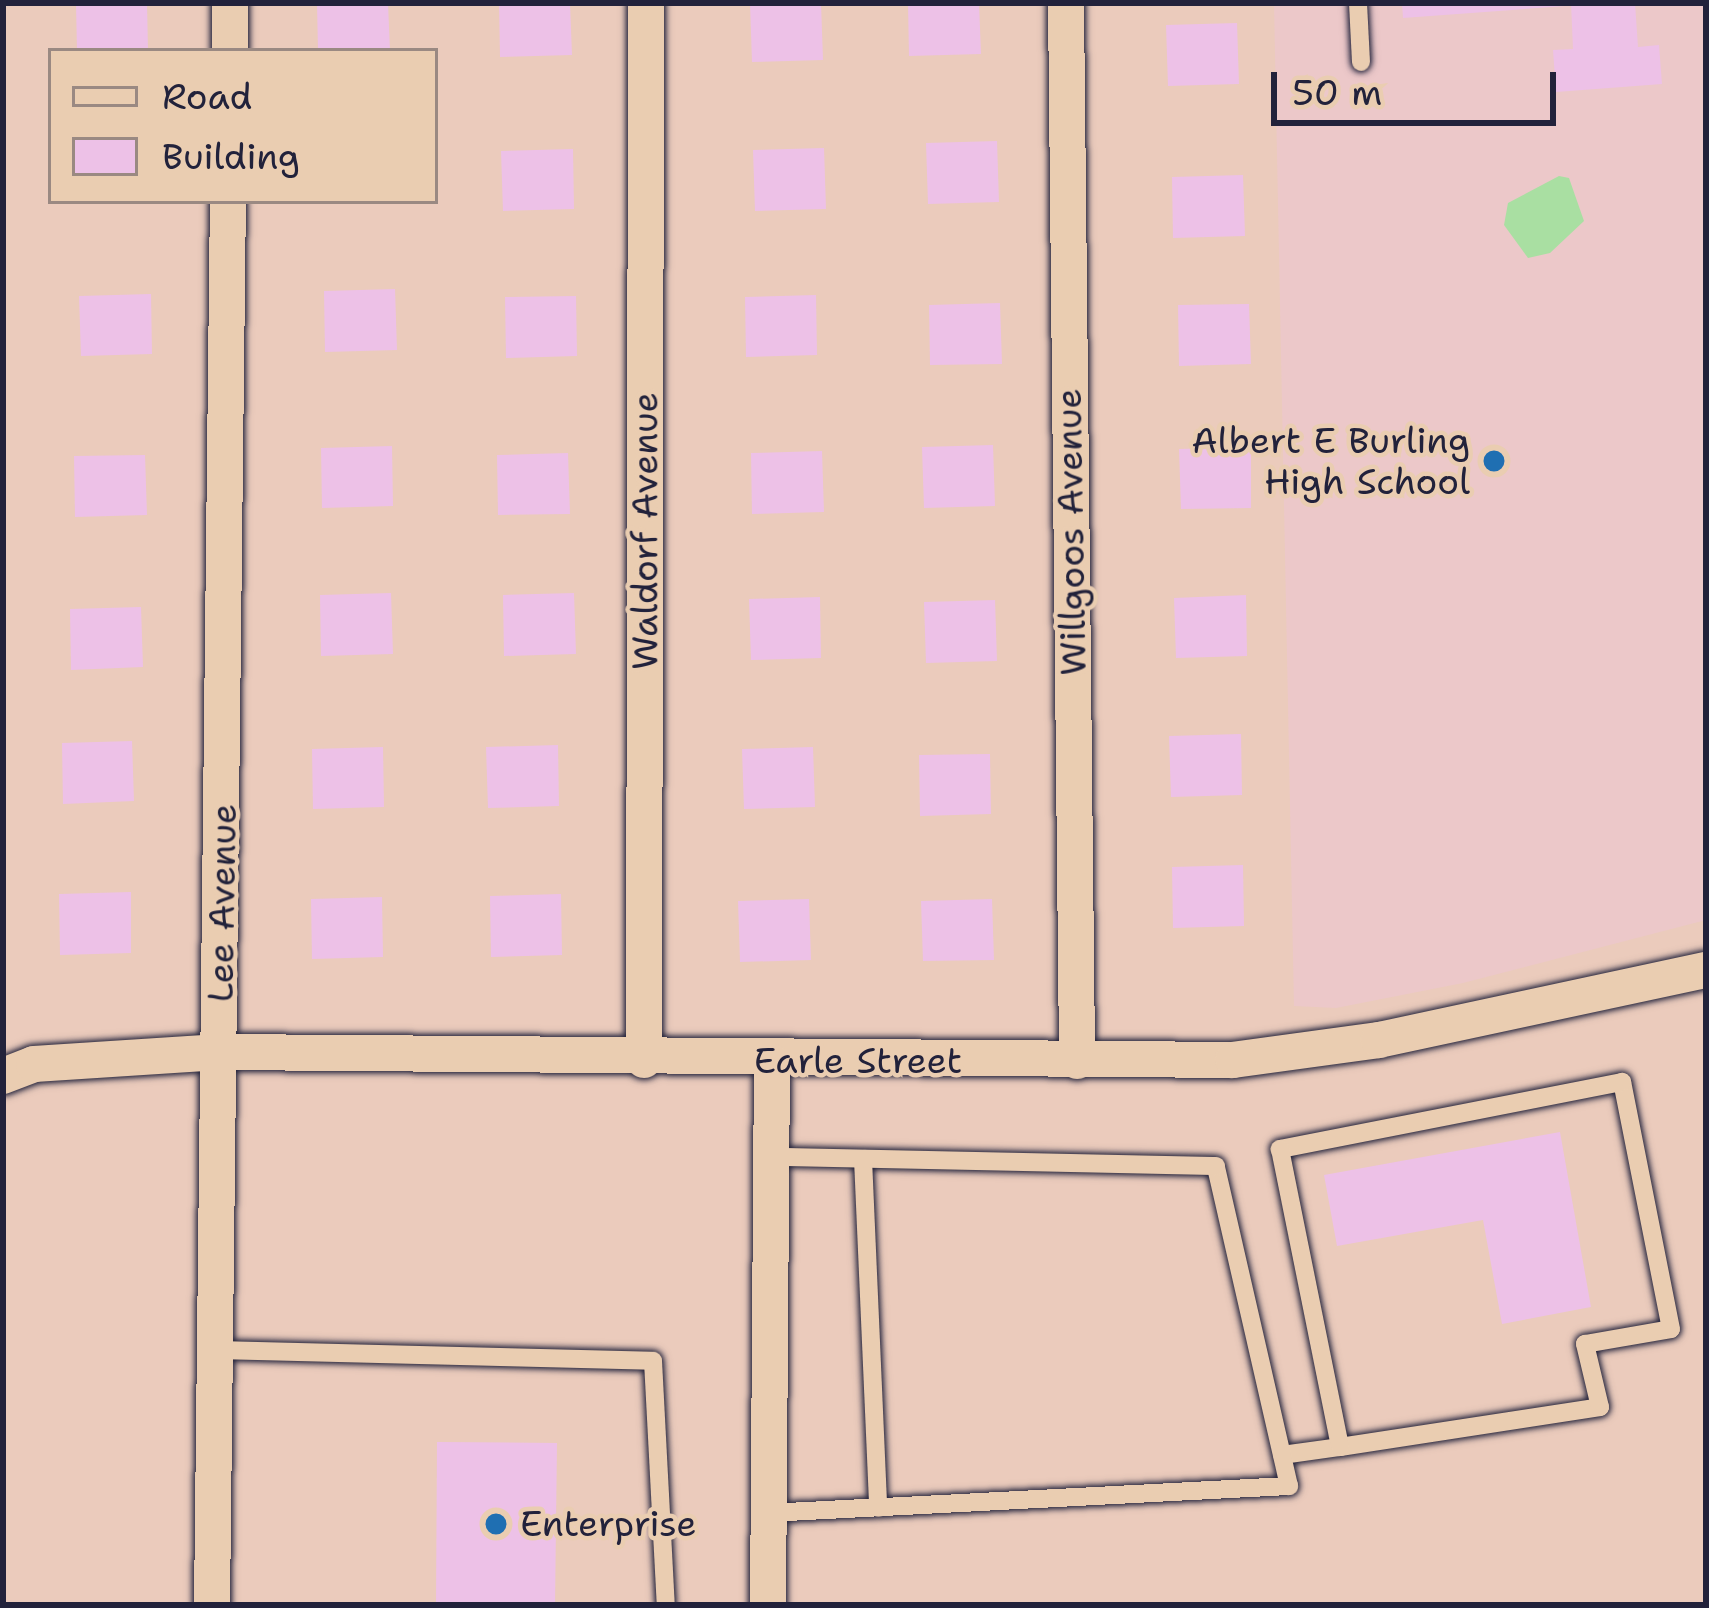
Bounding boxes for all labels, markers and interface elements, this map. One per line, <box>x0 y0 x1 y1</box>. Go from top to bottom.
legend <box>48 48 438 204</box>
scale bar <box>1277 48 1562 122</box>
text: 50 m <box>1292 68 1382 117</box>
text: Road <box>162 72 252 121</box>
text: Building <box>162 132 300 181</box>
street label: Willgoos Avenue <box>1047 388 1095 676</box>
street label: Waldorf Avenue <box>623 392 667 670</box>
place label: Albert E Burling High School <box>1192 418 1470 503</box>
marker: Albert E Burling High School <box>1481 448 1507 474</box>
street label: Lee Avenue <box>199 803 245 1003</box>
street label: Earle Street <box>754 1039 962 1083</box>
place label: Enterprise <box>520 1502 697 1546</box>
marker: Enterprise <box>483 1511 509 1537</box>

